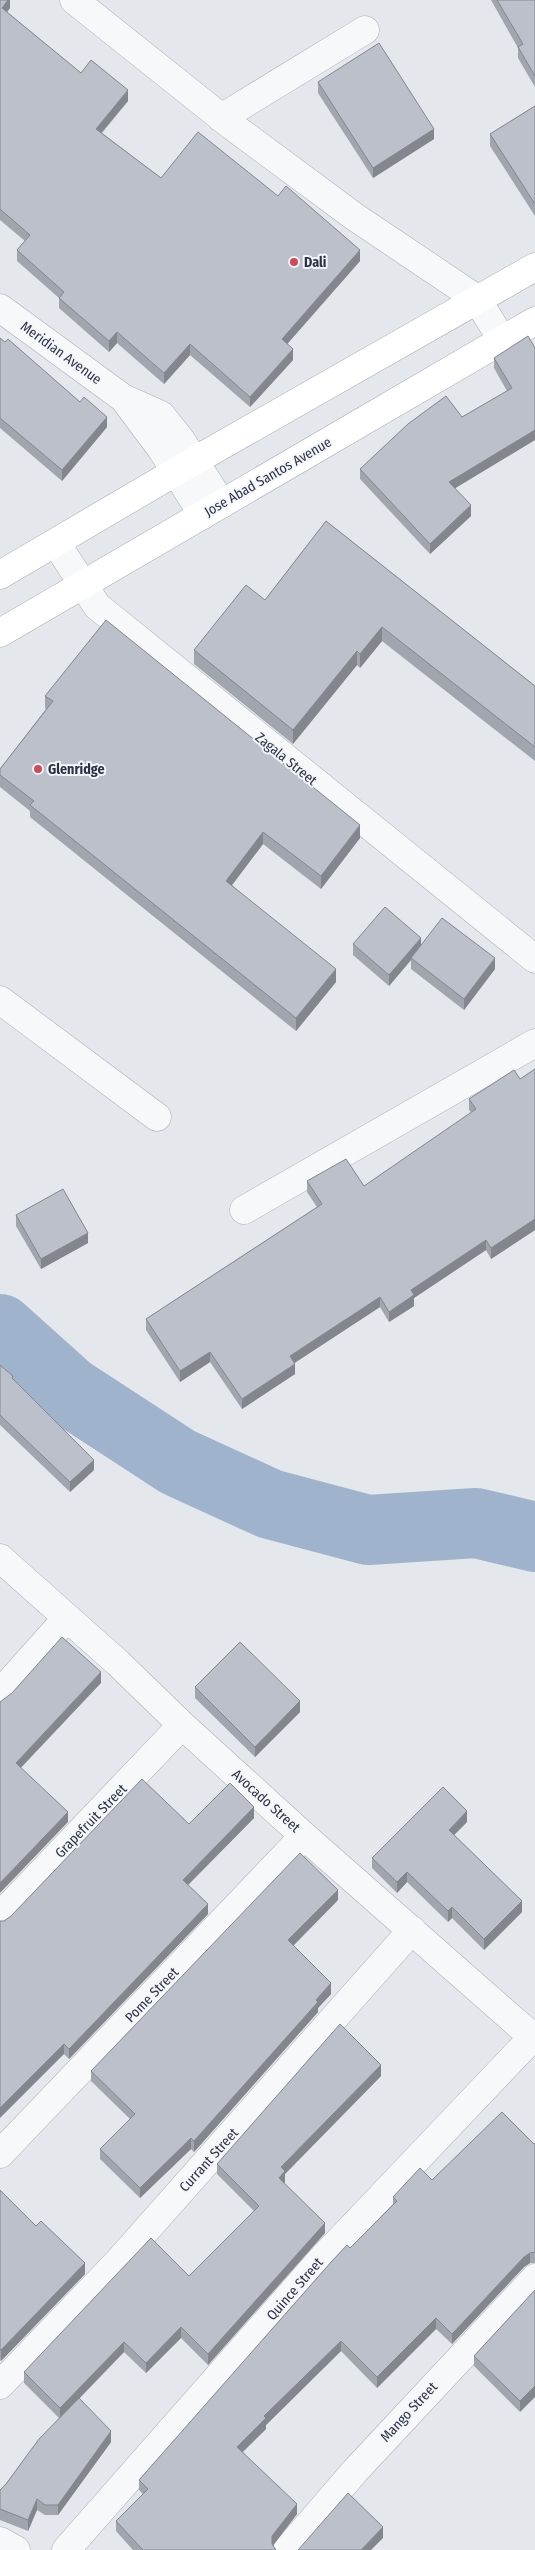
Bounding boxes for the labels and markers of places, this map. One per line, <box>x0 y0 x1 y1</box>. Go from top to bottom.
place label: Dali <box>304 254 327 271</box>
marker: Dali <box>288 256 300 268</box>
place label: Glenridge <box>48 761 105 778</box>
marker: Glenridge <box>32 763 44 775</box>

